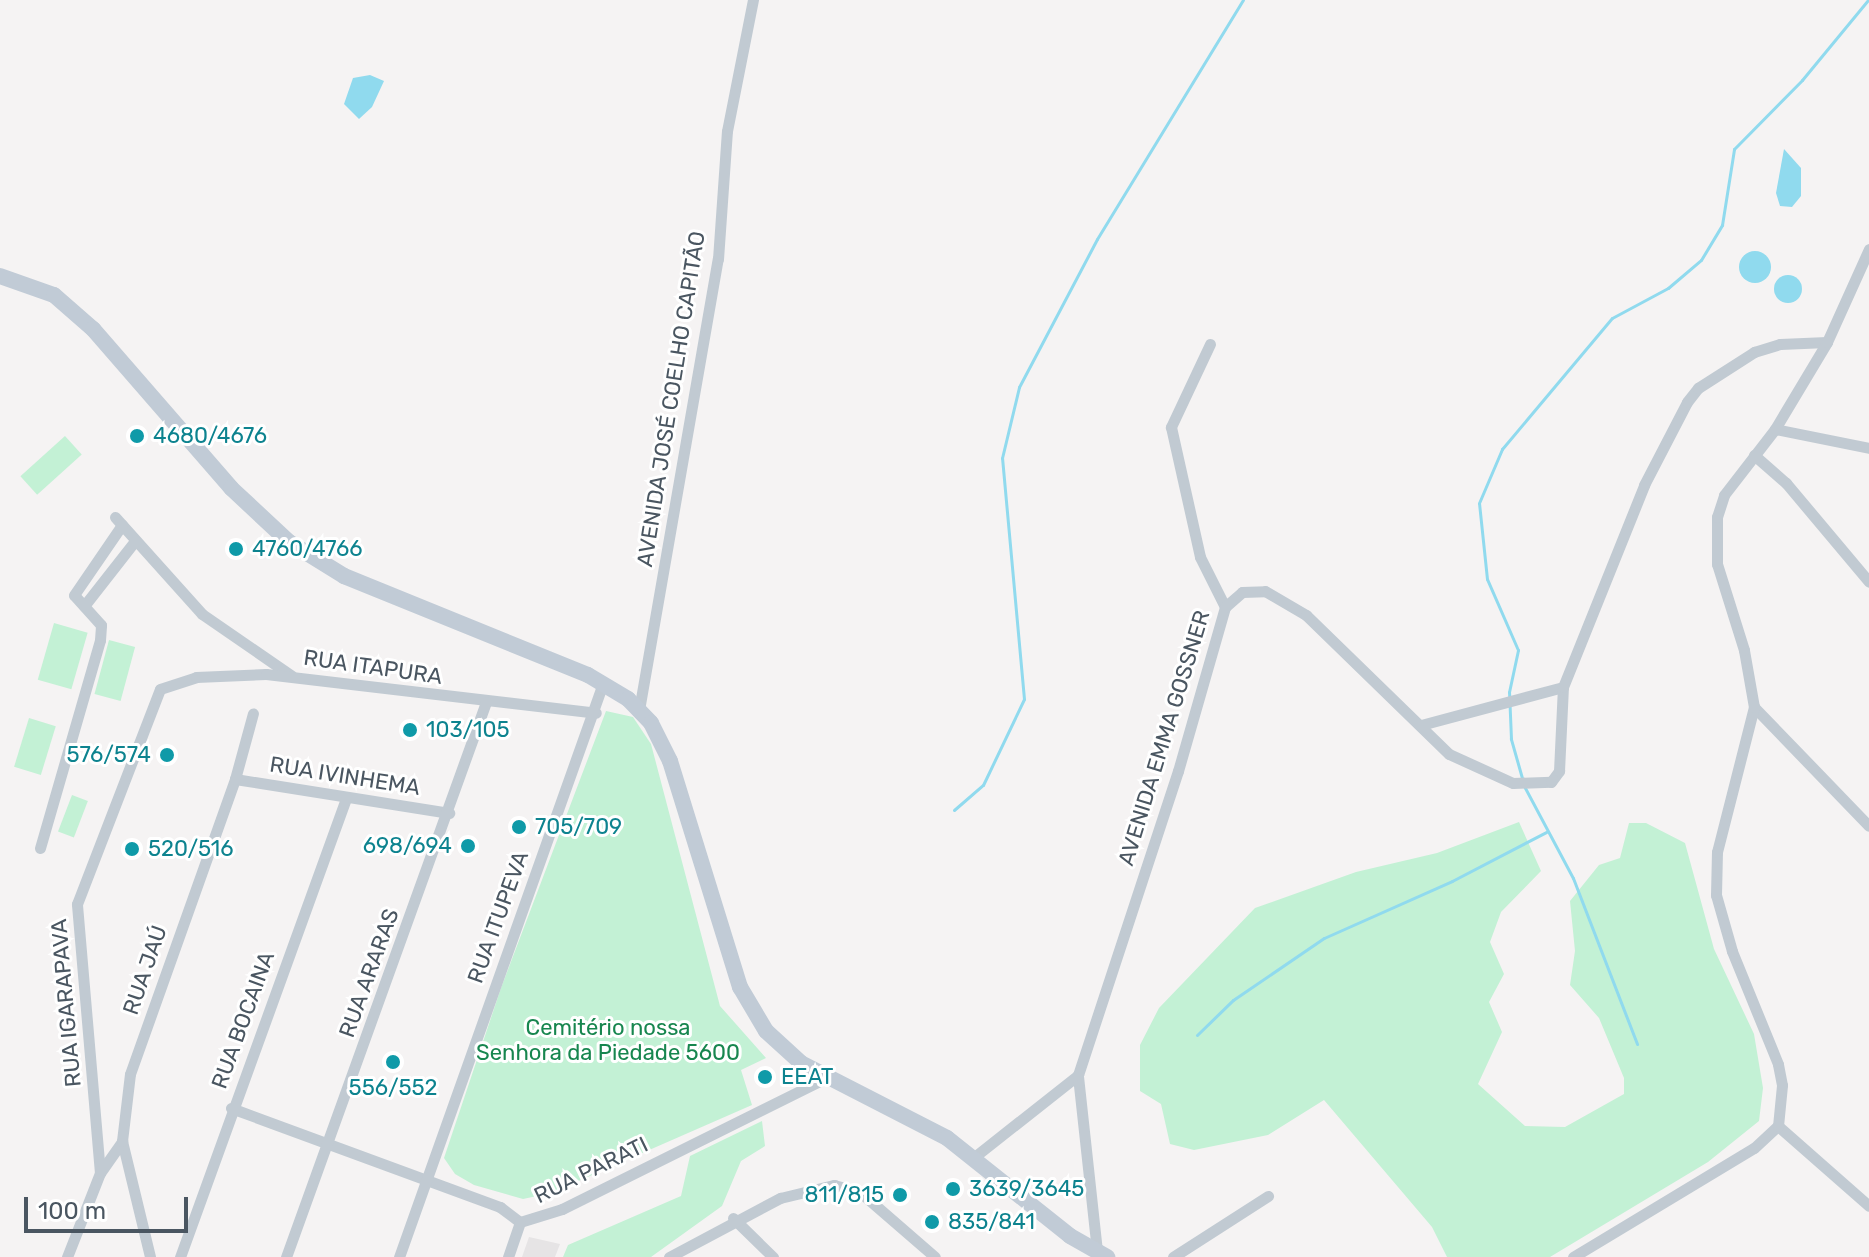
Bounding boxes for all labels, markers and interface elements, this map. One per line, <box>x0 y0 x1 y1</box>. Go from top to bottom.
street label: AVENIDA JOSÉ COELHO CAPITÃO <box>631 229 711 569</box>
place label: 4680/4676 <box>153 423 267 449</box>
marker: 4680/4676 <box>128 427 146 445</box>
place label: 4760/4766 <box>252 536 362 562</box>
marker: 4760/4766 <box>227 540 245 558</box>
street label: AVENIDA EMMA GOSSNER <box>1112 607 1216 869</box>
street label: RUA ITAPURA <box>302 644 444 690</box>
place label: 103/105 <box>426 717 509 743</box>
marker: 103/105 <box>401 721 419 739</box>
place label: 576/574 <box>66 742 151 768</box>
marker: 576/574 <box>158 746 176 764</box>
street label: RUA IVINHEMA <box>268 751 422 801</box>
place label: 705/709 <box>535 814 622 840</box>
marker: 705/709 <box>510 818 528 836</box>
place label: 698/694 <box>363 833 452 859</box>
place label: 520/516 <box>148 836 233 862</box>
marker: 698/694 <box>459 837 477 855</box>
marker: 520/516 <box>123 840 141 858</box>
street label: RUA ITUPEVA <box>462 847 534 987</box>
street label: RUA ARARAS <box>333 905 405 1041</box>
street label: RUA IGARAPAVA <box>45 918 87 1088</box>
street label: RUA JAÚ <box>117 922 173 1018</box>
street label: RUA BOCAINA <box>206 948 280 1092</box>
park label: Cemitério nossa Senhora da Piedade 5600 <box>476 1014 740 1066</box>
marker: 556/552 <box>384 1053 402 1071</box>
place label: EEAT <box>781 1064 834 1090</box>
marker: EEAT <box>756 1068 774 1086</box>
place label: 556/552 <box>349 1075 437 1101</box>
street label: RUA PARATI <box>530 1131 652 1209</box>
place label: 3639/3645 <box>969 1176 1084 1202</box>
marker: 3639/3645 <box>944 1180 962 1198</box>
scale bar <box>28 1181 192 1231</box>
place label: 811/815 <box>805 1182 884 1208</box>
marker: 811/815 <box>891 1186 909 1204</box>
text: 100 m <box>38 1197 106 1225</box>
place label: 835/841 <box>948 1209 1035 1235</box>
marker: 835/841 <box>923 1213 941 1231</box>

